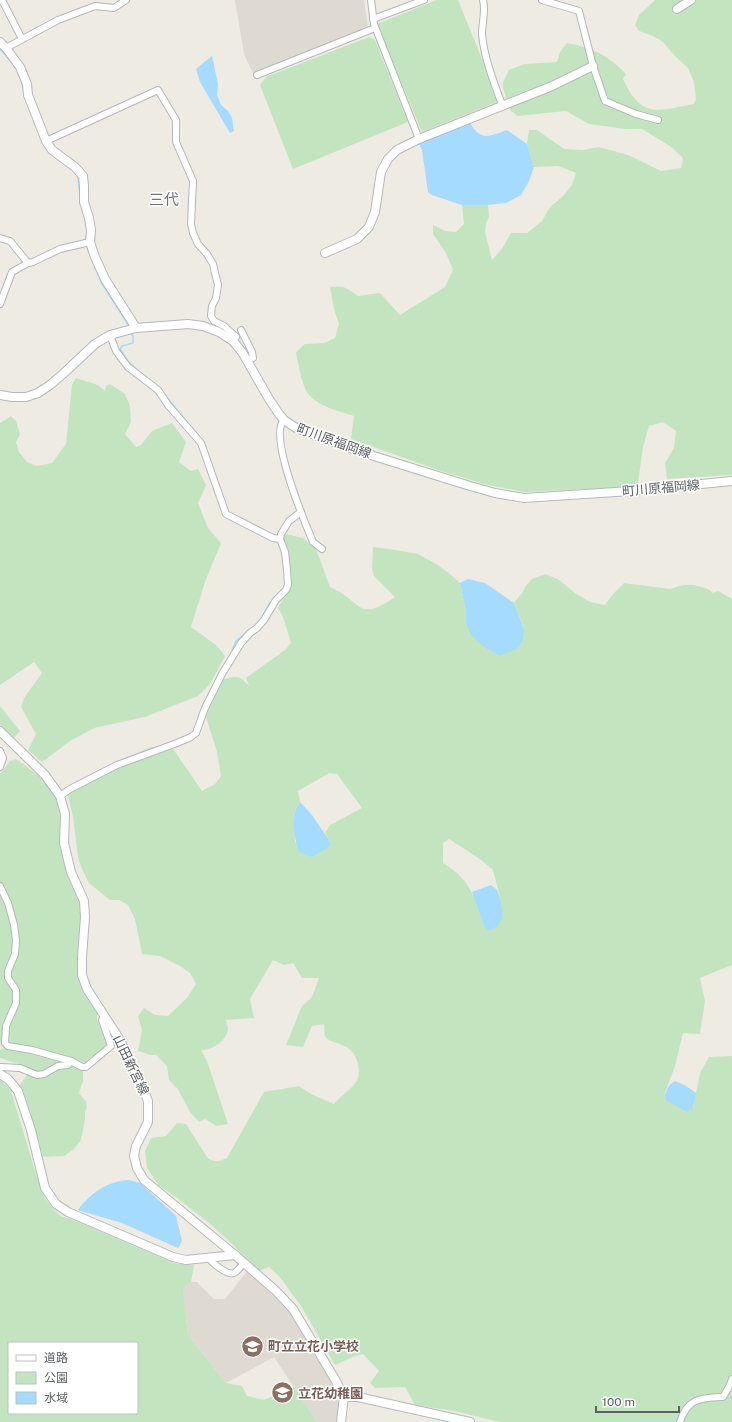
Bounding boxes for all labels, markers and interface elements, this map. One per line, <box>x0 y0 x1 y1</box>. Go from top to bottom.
district label: 三代 <box>149 191 179 208</box>
street label: 町川原福岡線 <box>295 421 373 461</box>
street label: 町川原福岡線 <box>621 477 701 499</box>
street label: 山田新宮線 <box>110 1032 152 1098</box>
school or university icon: 町立立花小学校 <box>240 1333 266 1359</box>
place label: 町立立花小学校 <box>268 1339 359 1354</box>
legend <box>8 1342 138 1414</box>
text: 道路 <box>44 1351 68 1365</box>
text: 公園 <box>44 1371 68 1385</box>
school or university icon: 立花幼稚園 <box>270 1380 296 1406</box>
place label: 立花幼稚園 <box>298 1386 363 1401</box>
scale bar <box>596 1388 679 1414</box>
text: 水域 <box>44 1391 68 1405</box>
text: 100 m <box>602 1395 635 1409</box>

